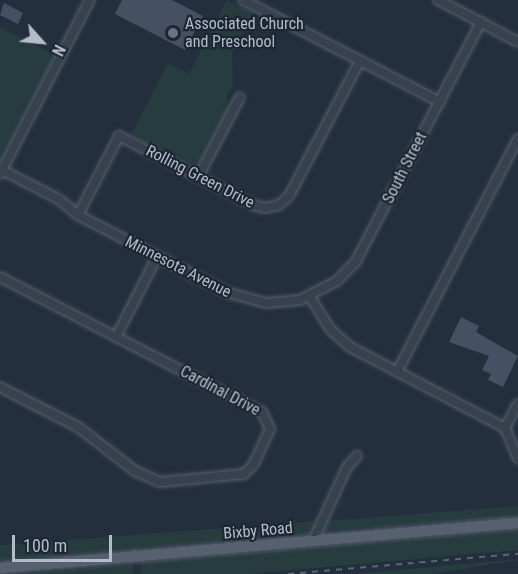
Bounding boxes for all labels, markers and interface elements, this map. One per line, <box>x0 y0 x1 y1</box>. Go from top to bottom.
north arrow <box>12 12 72 72</box>
place label: Associated Church and Preschool <box>185 14 304 52</box>
marker: Associated Church and Preschool <box>166 26 180 40</box>
text: N <box>48 42 69 59</box>
street label: South Street <box>379 129 431 207</box>
street label: Rolling Green Drive <box>142 141 258 213</box>
street label: Minnesota Avenue <box>122 232 234 302</box>
street label: Cardinal Drive <box>177 362 263 420</box>
street label: Bixby Road <box>222 518 294 544</box>
scale bar <box>15 523 116 561</box>
text: 100 m <box>23 535 67 556</box>

